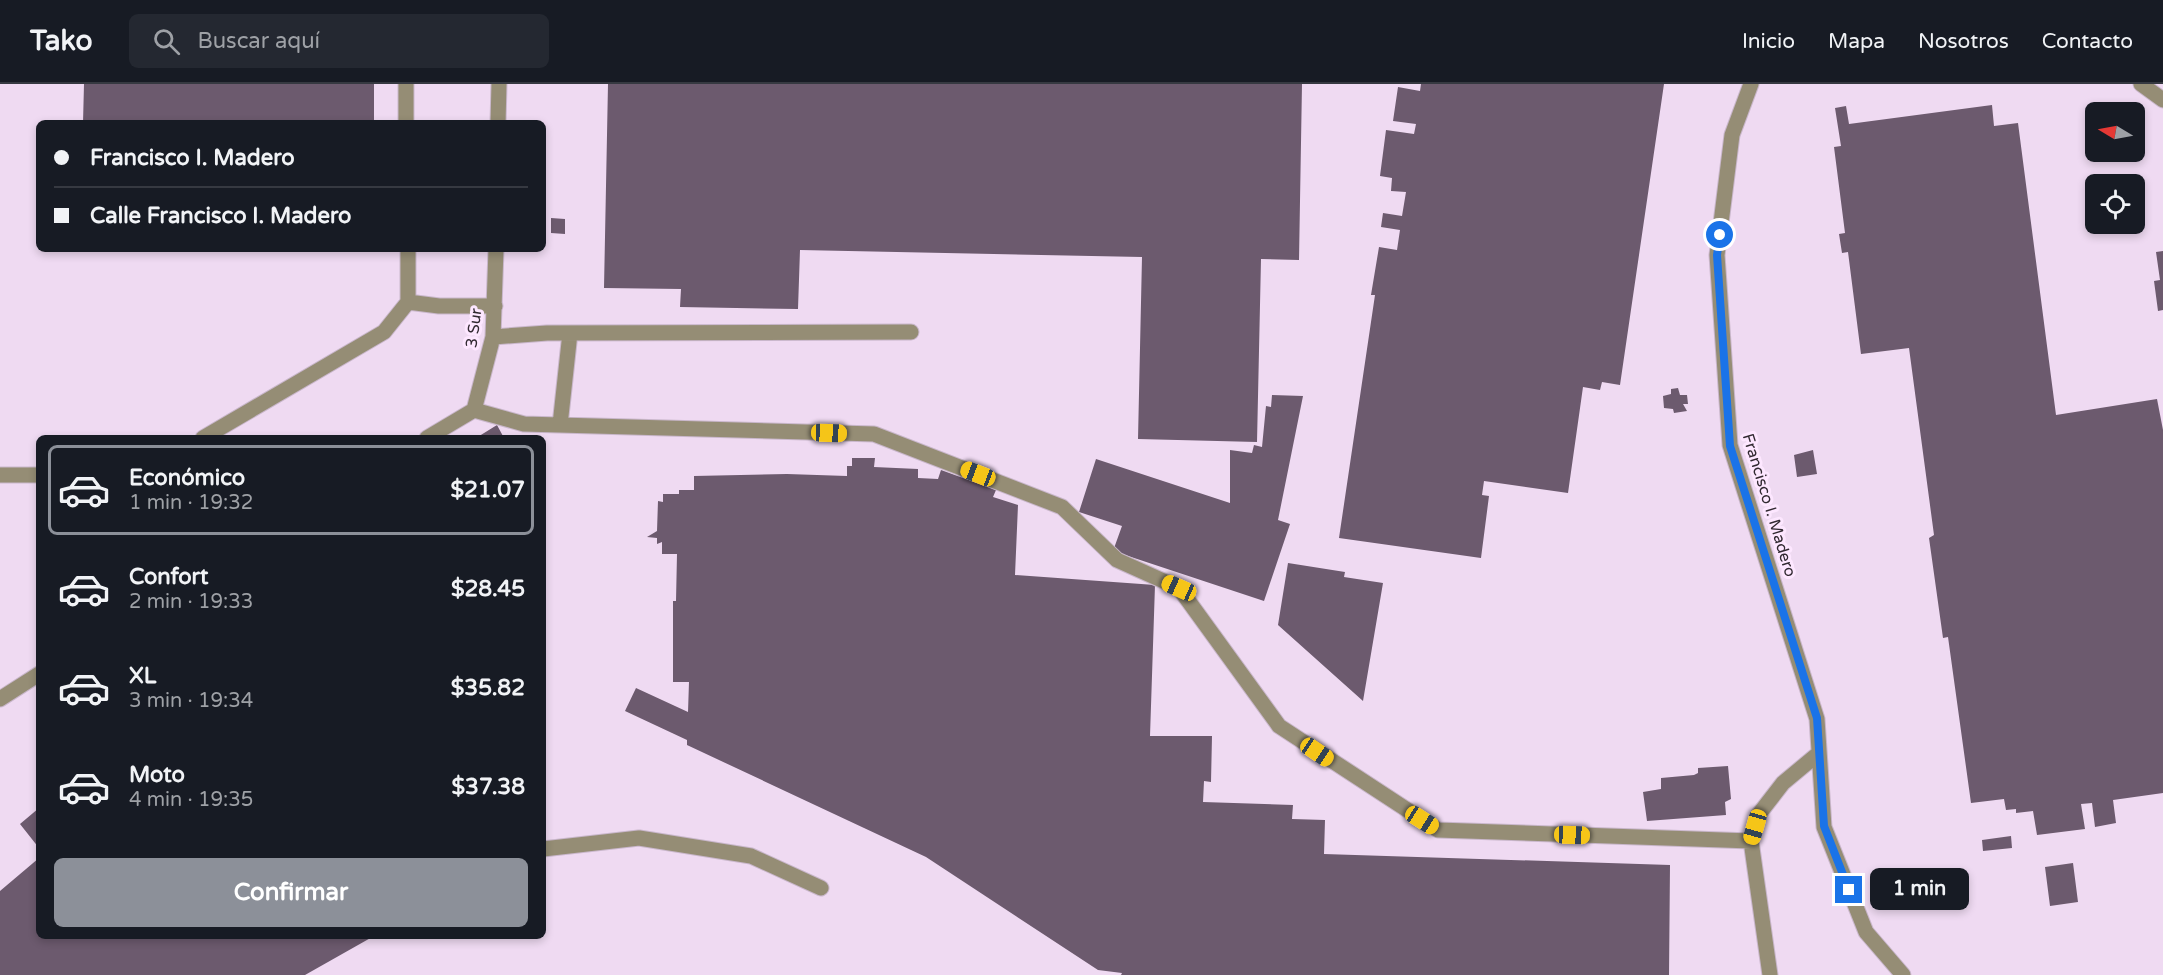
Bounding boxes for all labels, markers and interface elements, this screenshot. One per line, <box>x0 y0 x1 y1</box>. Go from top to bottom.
search box <box>129 14 549 68</box>
text: Tako <box>30 24 93 58</box>
icon: search <box>150 25 183 58</box>
text: Buscar aquí <box>198 28 320 54</box>
text: Inicio <box>1742 29 1795 54</box>
text: Mapa <box>1828 29 1885 54</box>
text: Nosotros <box>1918 29 2009 54</box>
text: Contacto <box>2042 29 2133 54</box>
north arrow <box>2085 102 2145 162</box>
map controls <box>2085 102 2145 234</box>
text: Francisco I. Madero <box>90 145 295 171</box>
button: locate <box>2085 174 2145 234</box>
text: Calle Francisco I. Madero <box>90 203 351 229</box>
route start <box>1706 221 1733 248</box>
street label: 3 Sur <box>461 306 487 349</box>
car <box>811 423 847 443</box>
street label: Francisco I. Madero <box>1738 431 1800 579</box>
car <box>958 459 998 489</box>
icon: car <box>57 463 111 517</box>
text: Económico <box>129 465 245 491</box>
text: $21.07 <box>450 477 525 503</box>
text: 1 min · 19:32 <box>129 491 253 515</box>
icon: car <box>57 562 111 616</box>
text: Confort <box>129 564 208 590</box>
car <box>1159 572 1199 604</box>
text: $28.45 <box>451 576 525 602</box>
text: 2 min · 19:33 <box>129 590 253 614</box>
icon: car <box>57 661 111 715</box>
text: XL <box>129 663 156 689</box>
text: $35.82 <box>451 675 525 701</box>
text: 3 min · 19:34 <box>129 689 253 713</box>
car <box>1297 734 1337 770</box>
icon: car <box>57 760 111 814</box>
text: Moto <box>129 762 185 788</box>
text: $37.38 <box>452 774 525 800</box>
text: 4 min · 19:35 <box>129 788 253 812</box>
car <box>1402 803 1442 837</box>
car <box>1741 807 1769 847</box>
car <box>1554 825 1590 845</box>
button: Confirmar <box>54 858 528 927</box>
callout: 1 min <box>1870 869 1969 911</box>
route end <box>1835 876 1862 903</box>
text: 1 min <box>1893 877 1946 901</box>

